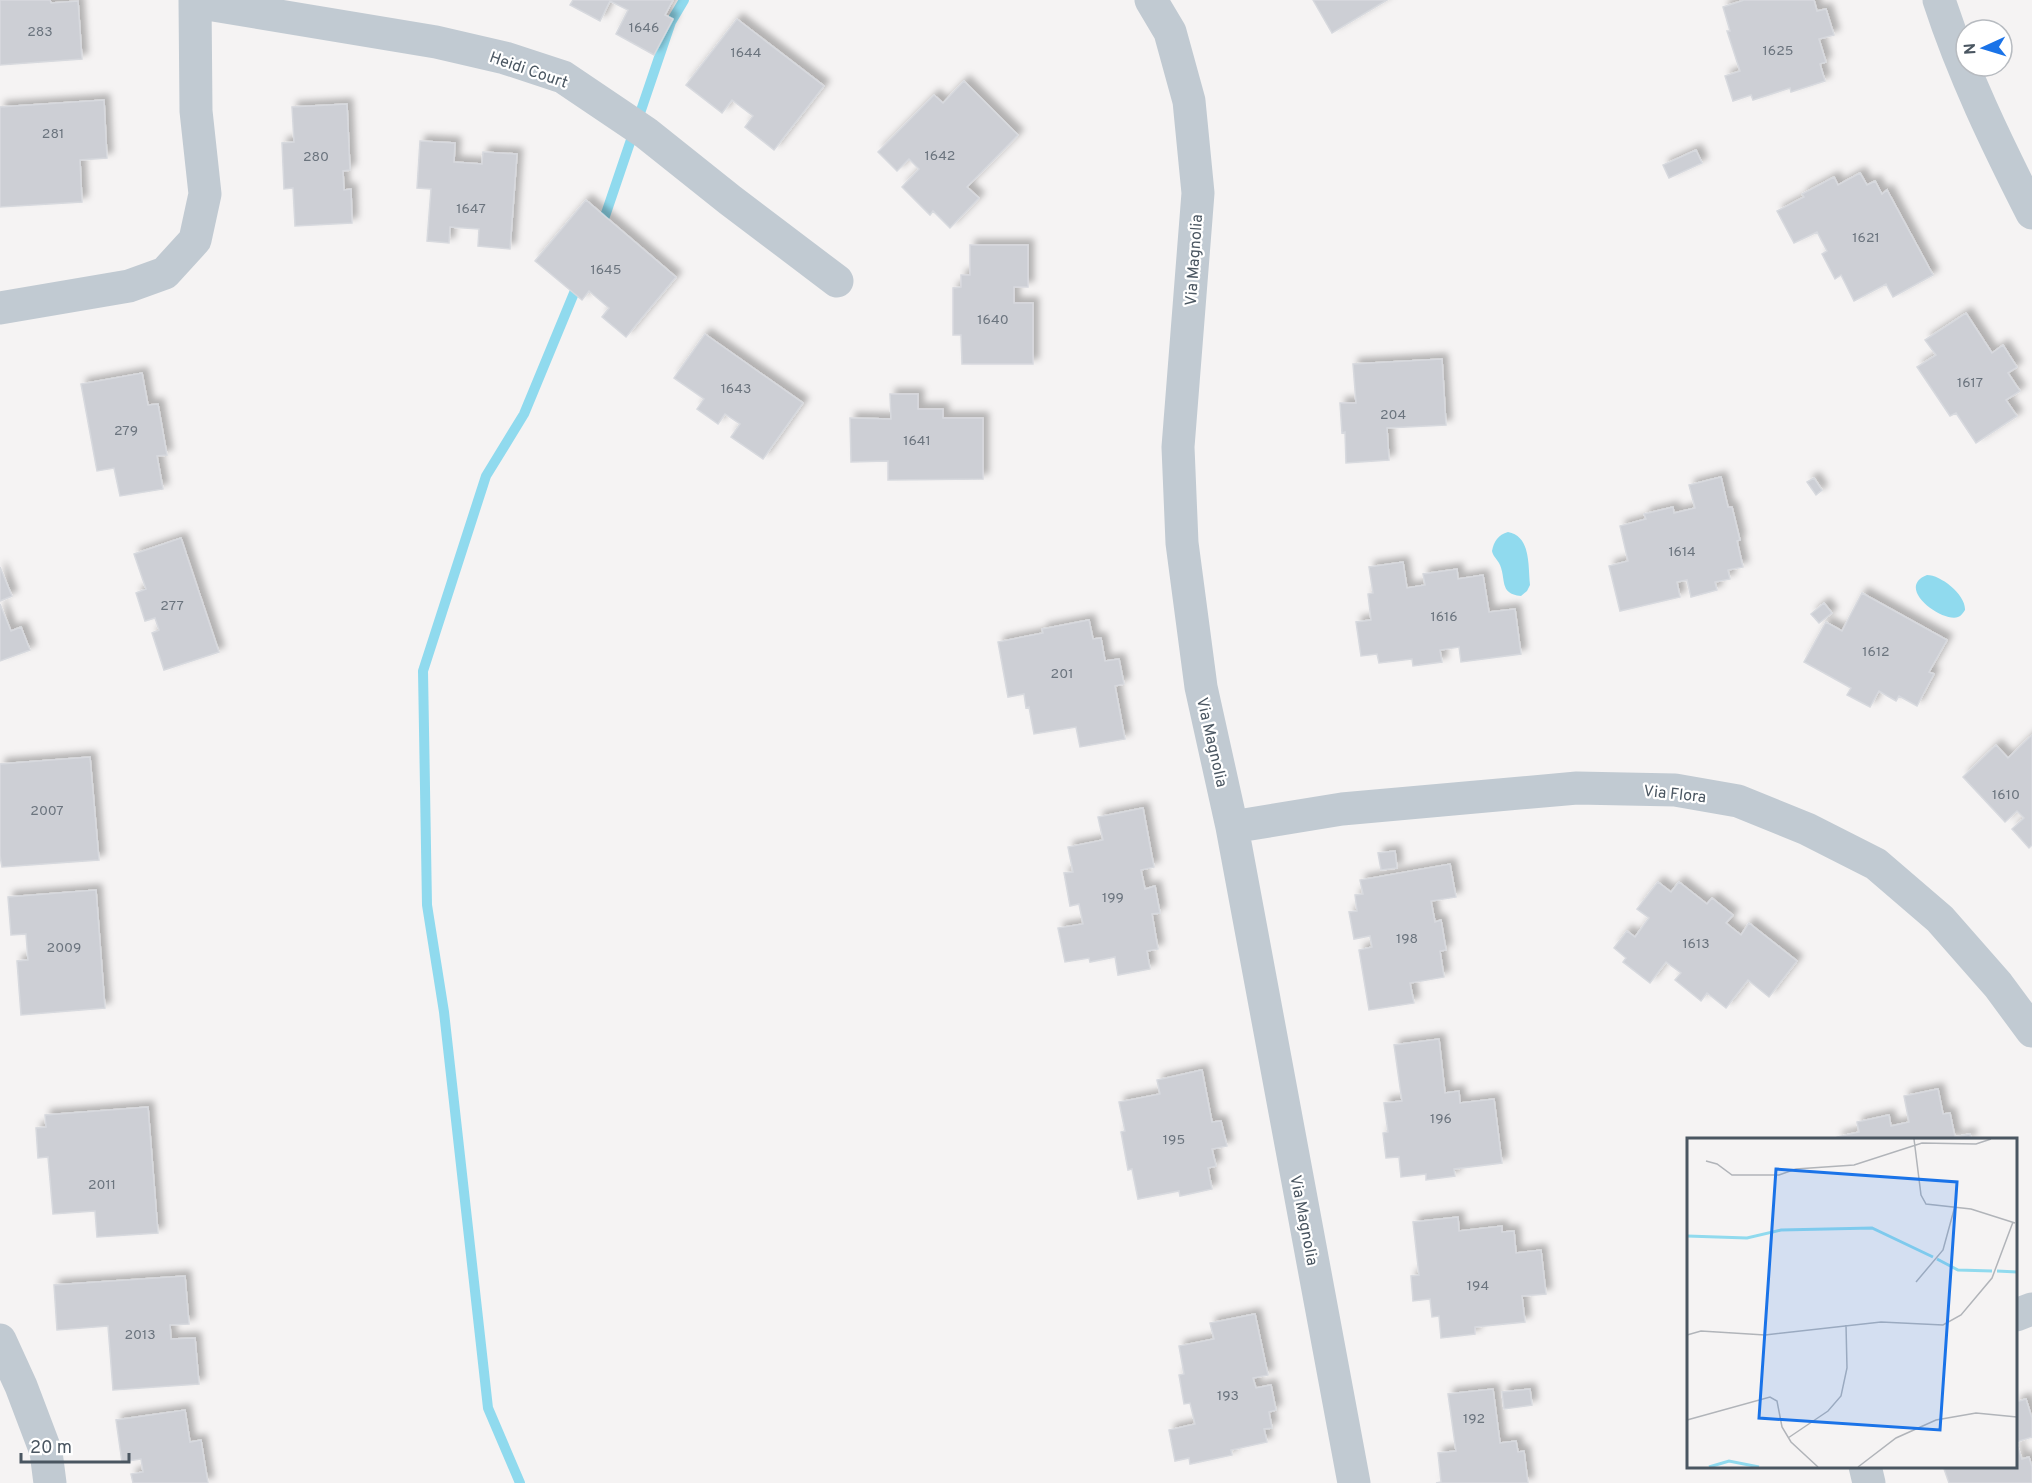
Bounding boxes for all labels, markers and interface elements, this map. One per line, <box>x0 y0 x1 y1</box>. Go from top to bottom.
north arrow <box>1954 18 2014 78</box>
house number: 1646 <box>629 20 659 37</box>
house number: 283 <box>27 24 53 41</box>
text: N <box>1961 42 1981 55</box>
house number: 1625 <box>1763 43 1793 60</box>
house number: 1644 <box>731 45 761 62</box>
street label: Heidi Court <box>486 48 570 94</box>
house number: 281 <box>42 126 64 143</box>
house number: 1642 <box>925 148 955 165</box>
house number: 280 <box>303 149 329 166</box>
house number: 1647 <box>456 201 486 218</box>
street label: Via Magnolia <box>1182 214 1208 307</box>
house number: 1621 <box>1852 230 1880 247</box>
house number: 1645 <box>591 262 621 279</box>
house number: 1640 <box>977 312 1009 329</box>
house number: 1617 <box>1957 375 1983 392</box>
house number: 1643 <box>721 381 751 398</box>
house number: 204 <box>1380 407 1406 424</box>
house number: 279 <box>114 423 138 440</box>
house number: 1641 <box>903 433 931 450</box>
house number: 1614 <box>1668 544 1696 561</box>
house number: 277 <box>160 598 184 615</box>
house number: 1616 <box>1430 609 1458 626</box>
house number: 1612 <box>1862 644 1890 661</box>
house number: 201 <box>1051 666 1073 683</box>
street label: Via Magnolia <box>1191 696 1231 789</box>
street label: Via Flora <box>1642 782 1707 808</box>
house number: 1610 <box>1992 787 2020 804</box>
house number: 2007 <box>30 803 64 820</box>
house number: 199 <box>1102 890 1124 907</box>
house number: 198 <box>1396 931 1418 948</box>
house number: 1613 <box>1682 936 1710 953</box>
house number: 2009 <box>47 940 81 957</box>
house number: 196 <box>1430 1111 1452 1128</box>
house number: 195 <box>1163 1132 1185 1149</box>
inset map <box>1687 1138 2017 1468</box>
street label: Via Magnolia <box>1284 1173 1322 1267</box>
house number: 2011 <box>88 1177 116 1194</box>
house number: 194 <box>1467 1278 1489 1295</box>
house number: 2013 <box>124 1327 156 1344</box>
house number: 193 <box>1217 1388 1239 1405</box>
house number: 192 <box>1463 1411 1485 1428</box>
scale bar <box>21 1426 129 1464</box>
text: 20 m <box>30 1437 72 1460</box>

